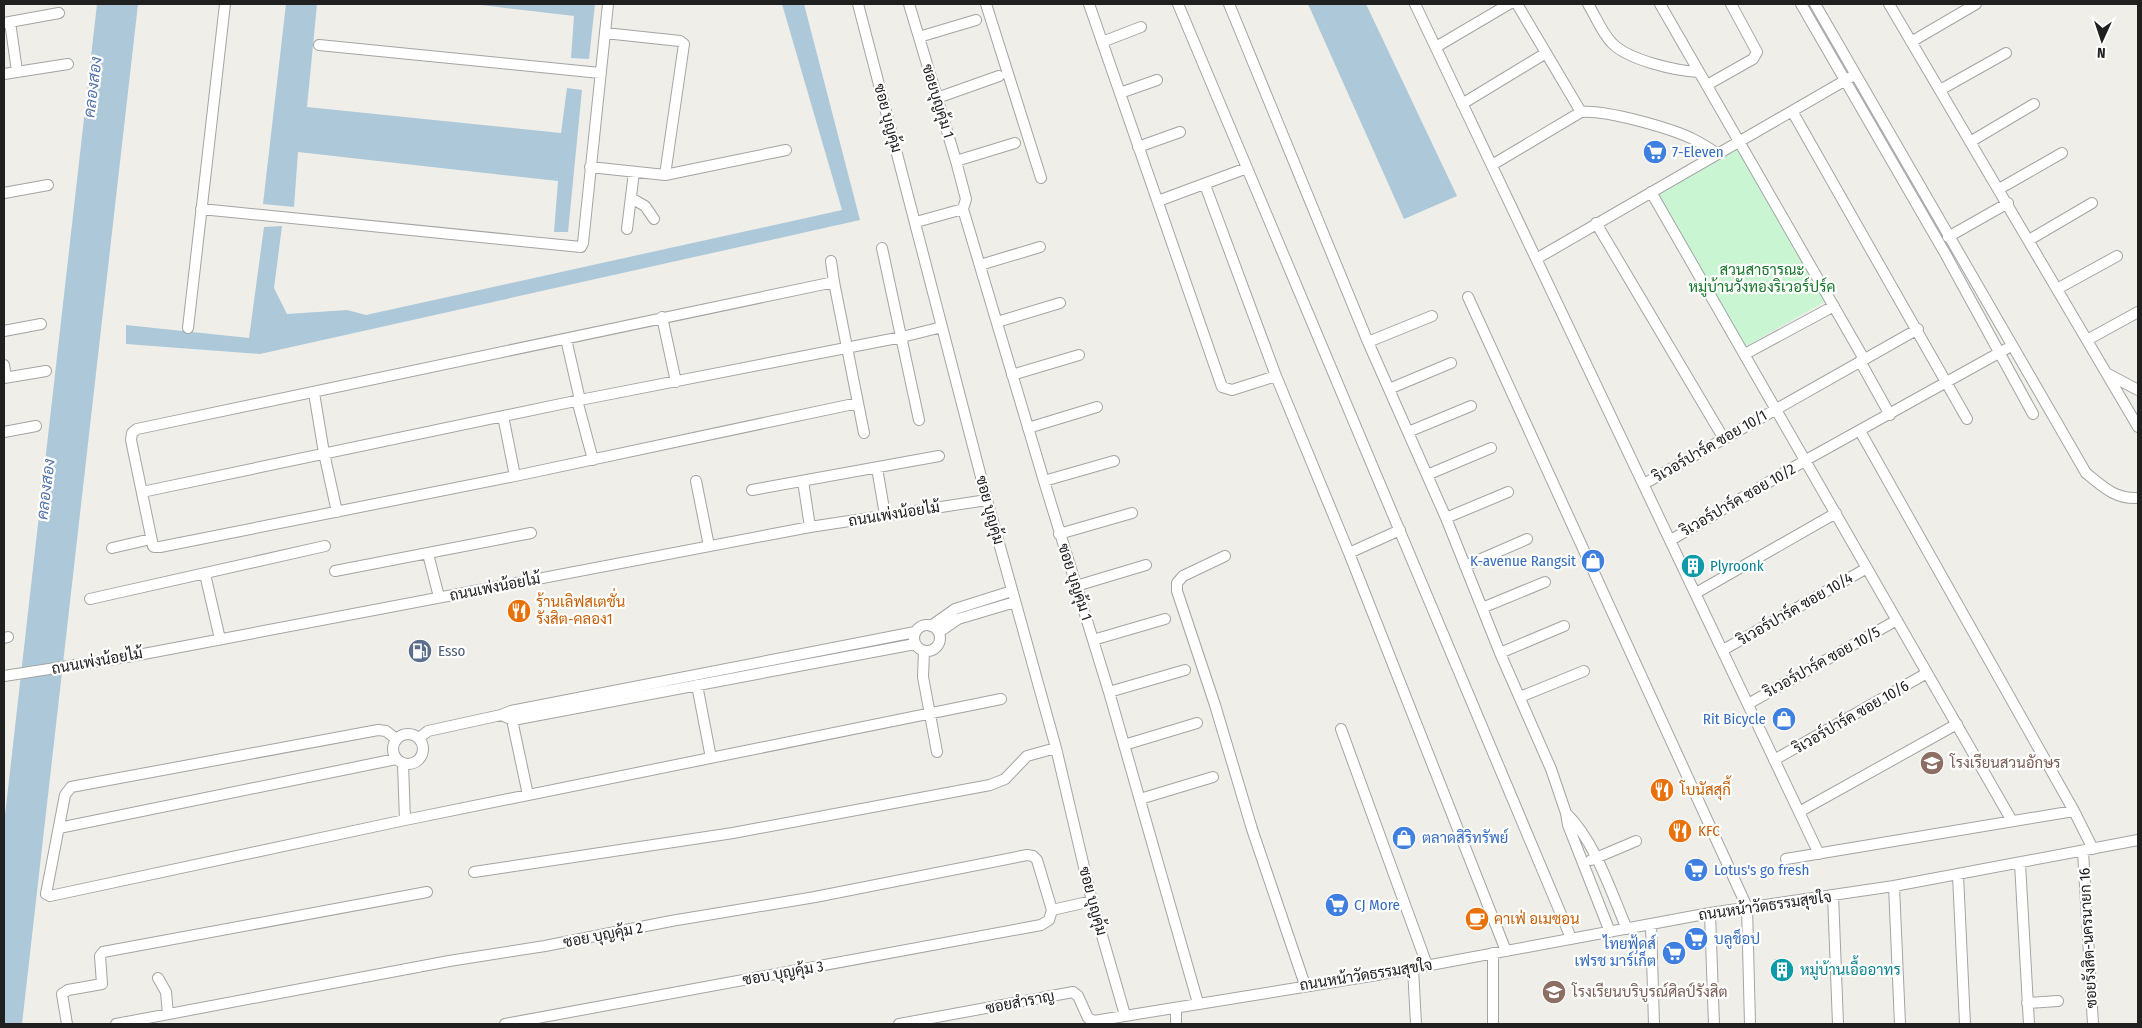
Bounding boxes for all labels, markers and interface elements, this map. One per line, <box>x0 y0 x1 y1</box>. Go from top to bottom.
north arrow <box>2077 15 2127 65</box>
text: N <box>2097 44 2106 61</box>
water label: คลองสอง <box>79 55 106 119</box>
street label: ซอยบุญคุ้ม 1 <box>916 62 959 141</box>
street label: ซอย บุญคุ้ม <box>868 81 907 155</box>
supermarket icon: 7-Eleven <box>1642 139 1668 165</box>
place label: 7-Eleven <box>1672 143 1724 161</box>
park label: สวนสาธารณะ หมู่บ้านวังทองริเวอร์ปร์ค <box>1688 261 1836 297</box>
street label: ริเวอร์ปาร์ค ซอย 10/1 <box>1649 405 1770 486</box>
water label: คลองสอง <box>32 457 59 521</box>
street label: ริเวอร์ปาร์ค ซอย 10/2 <box>1676 459 1799 541</box>
street label: ซอย บุญคุ้ม <box>970 473 1009 547</box>
street label: ถนนเพ่งน้อยไม้ <box>847 497 942 530</box>
street label: ซอย บุญคุ้ม 1 <box>1052 541 1097 623</box>
shop icon: K-avenue Rangsit <box>1580 548 1606 574</box>
place label: K-avenue Rangsit <box>1470 552 1576 570</box>
building icon: Plyroonk <box>1680 553 1706 579</box>
place label: Plyroonk <box>1710 557 1764 575</box>
street label: ถนนเพ่งน้อยไม้ <box>448 568 543 605</box>
street label: ริเวอร์ปาร์ค ซอย 10/4 <box>1733 568 1856 650</box>
place label: ร้านเลิฟสเตชั่น รังสิต-คลอง1 <box>536 587 625 628</box>
restaurant icon: ร้านเลิฟสเตชั่น รังสิต-คลอง1 <box>506 598 532 624</box>
street label: ริเวอร์ปาร์ค ซอย 10/5 <box>1760 622 1883 702</box>
fuel station icon: Esso <box>407 638 433 664</box>
place label: Esso <box>438 642 466 660</box>
street label: ถนนเพ่งน้อยไม้ <box>50 643 145 678</box>
street label: ริเวอร์ปาร์ค ซอย 10/6 <box>1789 676 1912 758</box>
shop icon: Rit Bicycle <box>1771 706 1797 732</box>
place label: Rit Bicycle <box>1703 710 1766 728</box>
school or university icon: โรงเรียนสวนอักษร <box>1919 750 1945 776</box>
place label: โรงเรียนสวนอักษร <box>1949 753 2061 772</box>
place label: โบนัสสุกี้ <box>1679 775 1732 801</box>
restaurant icon: โบนัสสุกี้ <box>1649 777 1675 803</box>
restaurant icon: KFC <box>1667 818 1693 844</box>
place label: KFC <box>1698 822 1720 840</box>
shop icon: ตลาดสิริทรัพย์ <box>1391 825 1417 851</box>
place label: ตลาดสิริทรัพย์ <box>1422 828 1508 847</box>
supermarket icon: Lotus's go fresh <box>1683 857 1709 883</box>
place label: Lotus's go fresh <box>1714 861 1809 879</box>
street label: ซอย บุญคุ้ม <box>1073 864 1112 938</box>
street label: ซอยรังสิต-นครนายก 16 <box>2075 867 2101 1009</box>
street label: ถนนหน้าวัดธรรมสุขใจ <box>1697 887 1833 926</box>
supermarket icon: CJ More <box>1324 892 1350 918</box>
place label: CJ More <box>1354 896 1400 914</box>
cafe icon: คาเฟ่ อเมซอน <box>1464 906 1490 932</box>
place label: คาเฟ่ อเมซอน <box>1494 909 1580 928</box>
street label: ซอย บุญคุ้ม 2 <box>561 917 645 953</box>
supermarket icon: บลูช็อป <box>1683 926 1709 952</box>
place label: บลูช็อป <box>1714 928 1760 949</box>
place label: ไทยฟู้ดส์ เฟรช มาร์เก็ต <box>1575 934 1656 970</box>
supermarket icon: ไทยฟู้ดส์ เฟรช มาร์เก็ต <box>1661 940 1687 966</box>
street label: ถนนหน้าวัดธรรมสุขใจ <box>1298 955 1434 996</box>
place label: หมู่บ้านเอื้ออาทร <box>1800 955 1901 980</box>
street label: ซอบ บุญคุ้ม 3 <box>741 956 825 991</box>
building icon: หมู่บ้านเอื้ออาทร <box>1769 957 1795 983</box>
school or university icon: โรงเรียนบริบูรณ์ศิลป์รังสิต <box>1541 979 1567 1005</box>
place label: โรงเรียนบริบูรณ์ศิลป์รังสิต <box>1571 982 1728 1002</box>
street label: ซอยสำราญ <box>984 987 1056 1017</box>

